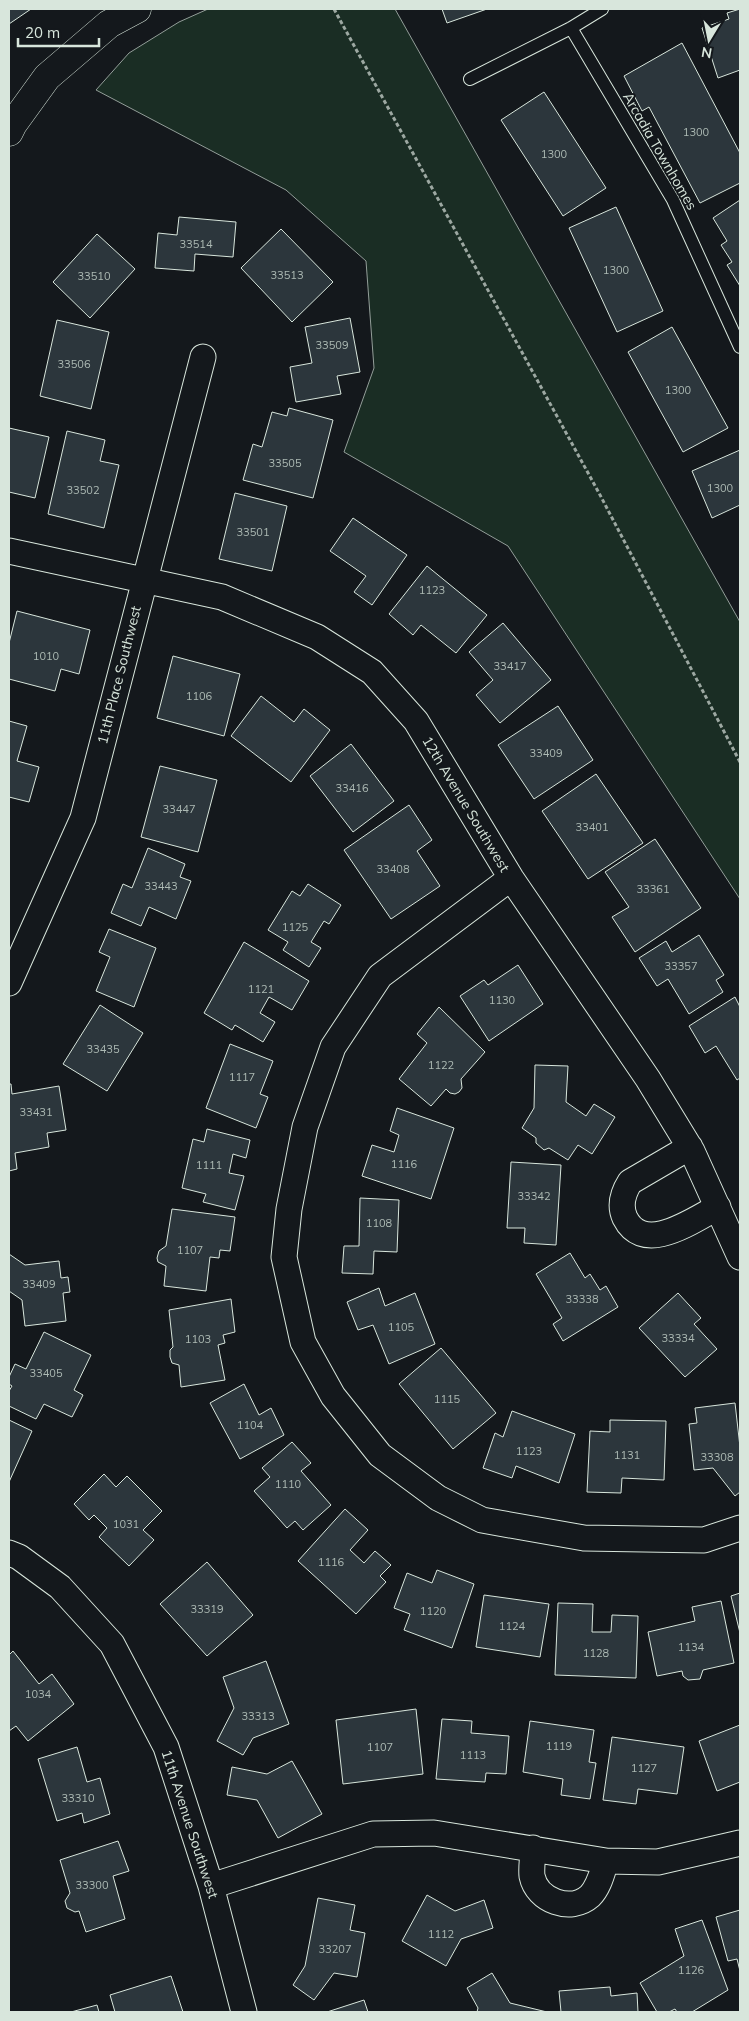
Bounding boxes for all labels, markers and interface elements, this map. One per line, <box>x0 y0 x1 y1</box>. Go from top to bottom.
scale bar <box>18 15 99 47</box>
north arrow <box>684 15 734 65</box>
text: 20 m <box>25 23 60 42</box>
text: N <box>700 43 714 63</box>
street label: Arcadia Townhomes <box>619 89 701 213</box>
house number: 1300 <box>683 125 710 139</box>
house number: 1300 <box>541 147 568 161</box>
house number: 33514 <box>180 237 213 251</box>
house number: 1300 <box>603 263 630 277</box>
house number: 33513 <box>271 268 304 282</box>
house number: 33510 <box>78 269 111 283</box>
house number: 33509 <box>316 338 349 352</box>
house number: 33506 <box>58 357 91 371</box>
house number: 1300 <box>665 383 692 397</box>
house number: 33505 <box>269 456 302 470</box>
house number: 1300 <box>707 481 734 495</box>
house number: 33502 <box>67 483 100 497</box>
house number: 33501 <box>237 525 270 539</box>
house number: 1123 <box>419 583 445 597</box>
street label: 11th Place Southwest <box>93 604 145 746</box>
house number: 1010 <box>33 649 60 663</box>
house number: 33417 <box>494 659 527 673</box>
house number: 1106 <box>186 689 213 703</box>
street label: 12th Avenue Southwest <box>418 733 514 875</box>
house number: 33409 <box>530 746 563 760</box>
house number: 33416 <box>336 781 369 795</box>
house number: 33447 <box>163 802 196 816</box>
house number: 33401 <box>576 820 609 834</box>
house number: 33408 <box>377 862 410 876</box>
house number: 33443 <box>145 879 178 893</box>
house number: 33361 <box>637 882 670 896</box>
house number: 1125 <box>282 920 309 934</box>
house number: 33357 <box>665 959 698 973</box>
house number: 1121 <box>248 982 274 996</box>
house number: 1130 <box>489 993 516 1007</box>
house number: 33435 <box>87 1042 120 1056</box>
house number: 1122 <box>428 1058 455 1072</box>
house number: 1117 <box>229 1070 255 1084</box>
house number: 33431 <box>20 1105 53 1119</box>
house number: 1116 <box>391 1157 418 1171</box>
house number: 1111 <box>196 1158 222 1172</box>
house number: 33342 <box>518 1189 551 1203</box>
house number: 1108 <box>366 1216 393 1230</box>
house number: 1107 <box>177 1243 203 1257</box>
house number: 33409 <box>23 1277 56 1291</box>
house number: 33338 <box>566 1292 599 1306</box>
house number: 1105 <box>388 1320 415 1334</box>
house number: 33334 <box>662 1331 695 1345</box>
house number: 1103 <box>185 1332 211 1346</box>
house number: 33405 <box>30 1366 63 1380</box>
house number: 1115 <box>434 1392 461 1406</box>
house number: 1104 <box>237 1418 264 1432</box>
house number: 1123 <box>516 1444 542 1458</box>
house number: 1131 <box>614 1448 640 1462</box>
house number: 33308 <box>701 1450 734 1464</box>
house number: 1110 <box>275 1477 302 1491</box>
house number: 1031 <box>113 1517 139 1531</box>
house number: 1116 <box>318 1555 345 1569</box>
house number: 33319 <box>191 1602 224 1616</box>
house number: 1120 <box>420 1604 447 1618</box>
house number: 1124 <box>499 1619 526 1633</box>
house number: 1134 <box>678 1640 705 1654</box>
house number: 1128 <box>583 1646 610 1660</box>
house number: 1034 <box>25 1687 52 1701</box>
house number: 33313 <box>242 1709 275 1723</box>
house number: 1119 <box>546 1739 572 1753</box>
house number: 1107 <box>367 1740 393 1754</box>
street label: 11th Avenue Southwest <box>157 1747 223 1901</box>
house number: 1113 <box>460 1748 486 1762</box>
house number: 1127 <box>631 1761 657 1775</box>
house number: 33310 <box>62 1791 95 1805</box>
house number: 33300 <box>76 1878 109 1892</box>
house number: 1112 <box>428 1927 455 1941</box>
house number: 33207 <box>319 1942 352 1956</box>
house number: 1126 <box>678 1963 705 1977</box>

